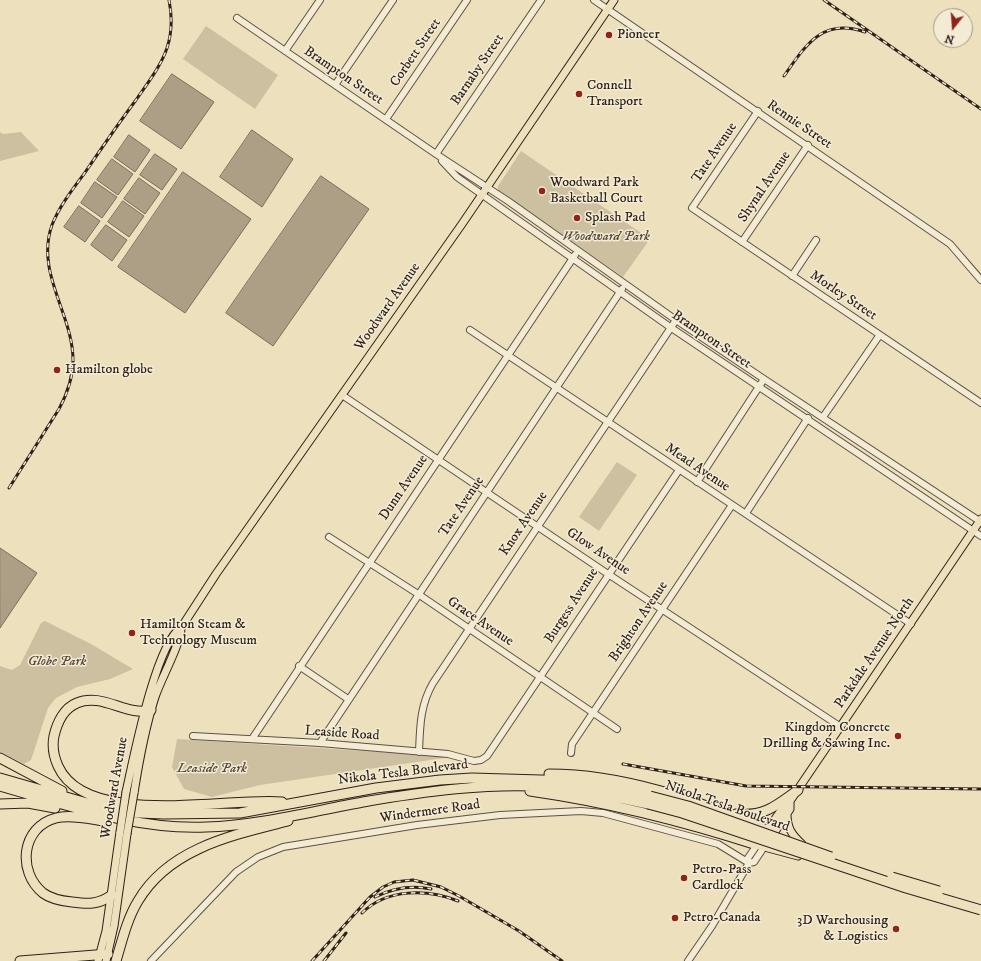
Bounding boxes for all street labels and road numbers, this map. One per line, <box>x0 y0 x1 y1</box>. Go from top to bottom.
street label: Corbett Street <box>387 16 445 90</box>
street label: Barnaby Street <box>448 31 508 109</box>
street label: Brampton Street <box>300 43 386 109</box>
street label: Rennie Street <box>763 97 835 153</box>
street label: Tate Avenue <box>689 120 741 186</box>
street label: Shynal Avenue <box>735 148 795 226</box>
street label: Woodward Avenue <box>352 260 424 354</box>
street label: Morley Street <box>806 267 880 325</box>
street label: Brampton Street <box>668 307 754 373</box>
street label: Mead Avenue <box>661 440 733 496</box>
street label: Dunn Avenue <box>376 452 432 524</box>
street label: Tate Avenue <box>436 474 488 540</box>
street label: Knox Avenue <box>496 489 552 559</box>
street label: Glow Avenue <box>563 525 633 579</box>
street label: Burgess Avenue <box>541 565 603 647</box>
street label: Brighton Avenue <box>606 578 672 666</box>
street label: Grace Avenue <box>444 594 516 650</box>
street label: Parkdale Avenue North <box>832 594 918 712</box>
street label: Leaside Road <box>304 723 380 745</box>
street label: Woodward Avenue <box>98 736 132 840</box>
street label: Nikola Tesla Boulevard <box>337 757 469 789</box>
street label: Nikola Tesla Boulevard <box>662 778 792 836</box>
street label: Windermere Road <box>379 797 481 827</box>

